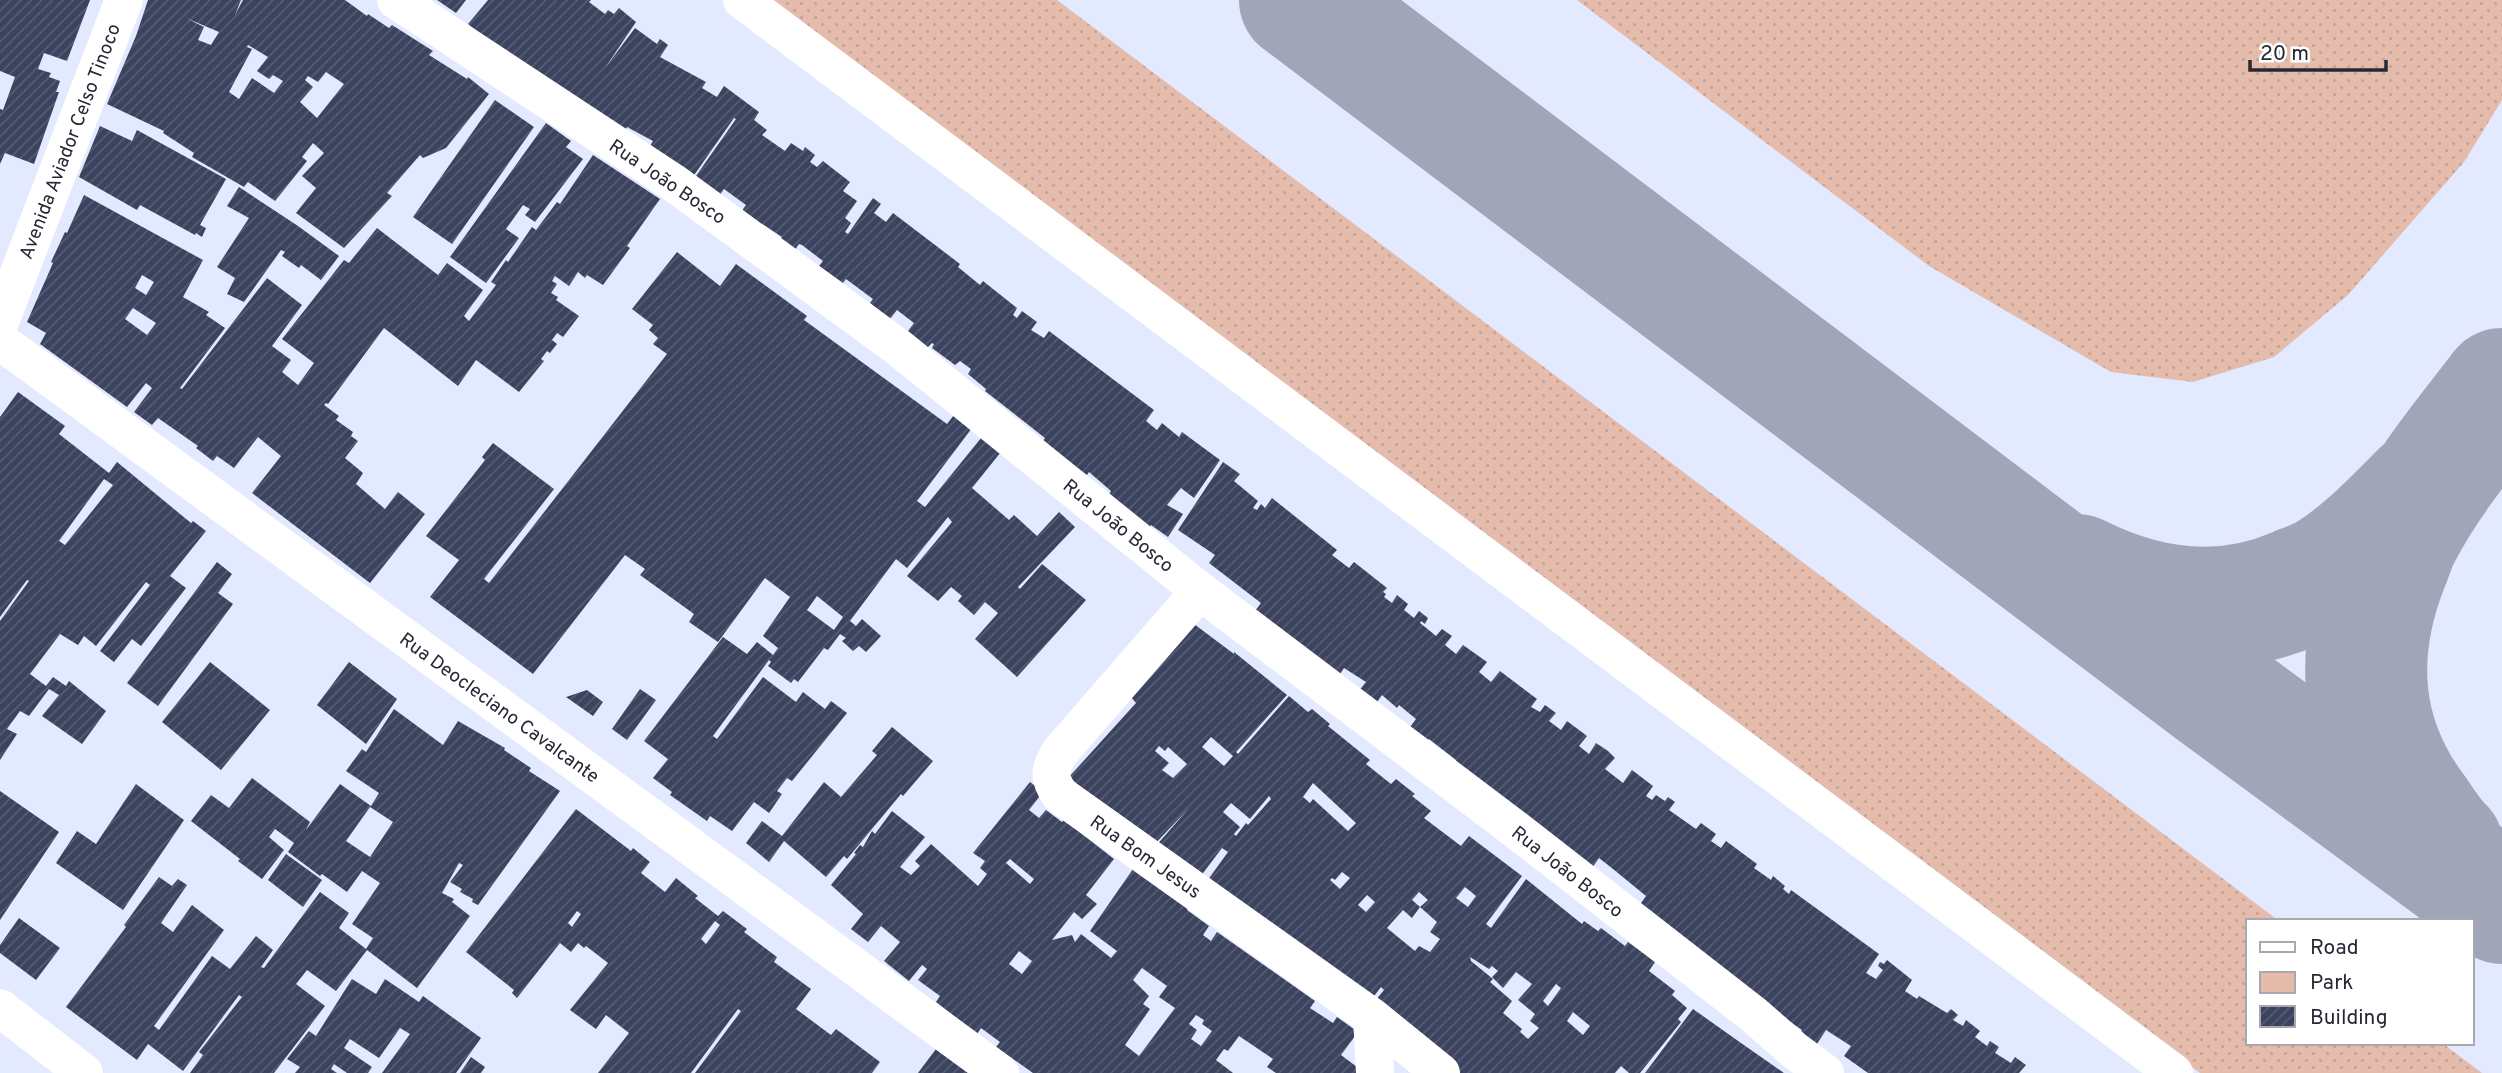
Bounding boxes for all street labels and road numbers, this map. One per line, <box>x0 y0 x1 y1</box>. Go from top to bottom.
street label: Avenida Aviador Celso Tinoco <box>15 21 127 263</box>
street label: Rua João Bosco <box>604 135 730 231</box>
street label: Rua João Bosco <box>1057 475 1178 579</box>
street label: Rua Deocleciano Cavalcante <box>394 628 603 789</box>
street label: Rua Bom Jesus <box>1085 811 1205 905</box>
street label: Rua João Bosco <box>1506 821 1628 924</box>

